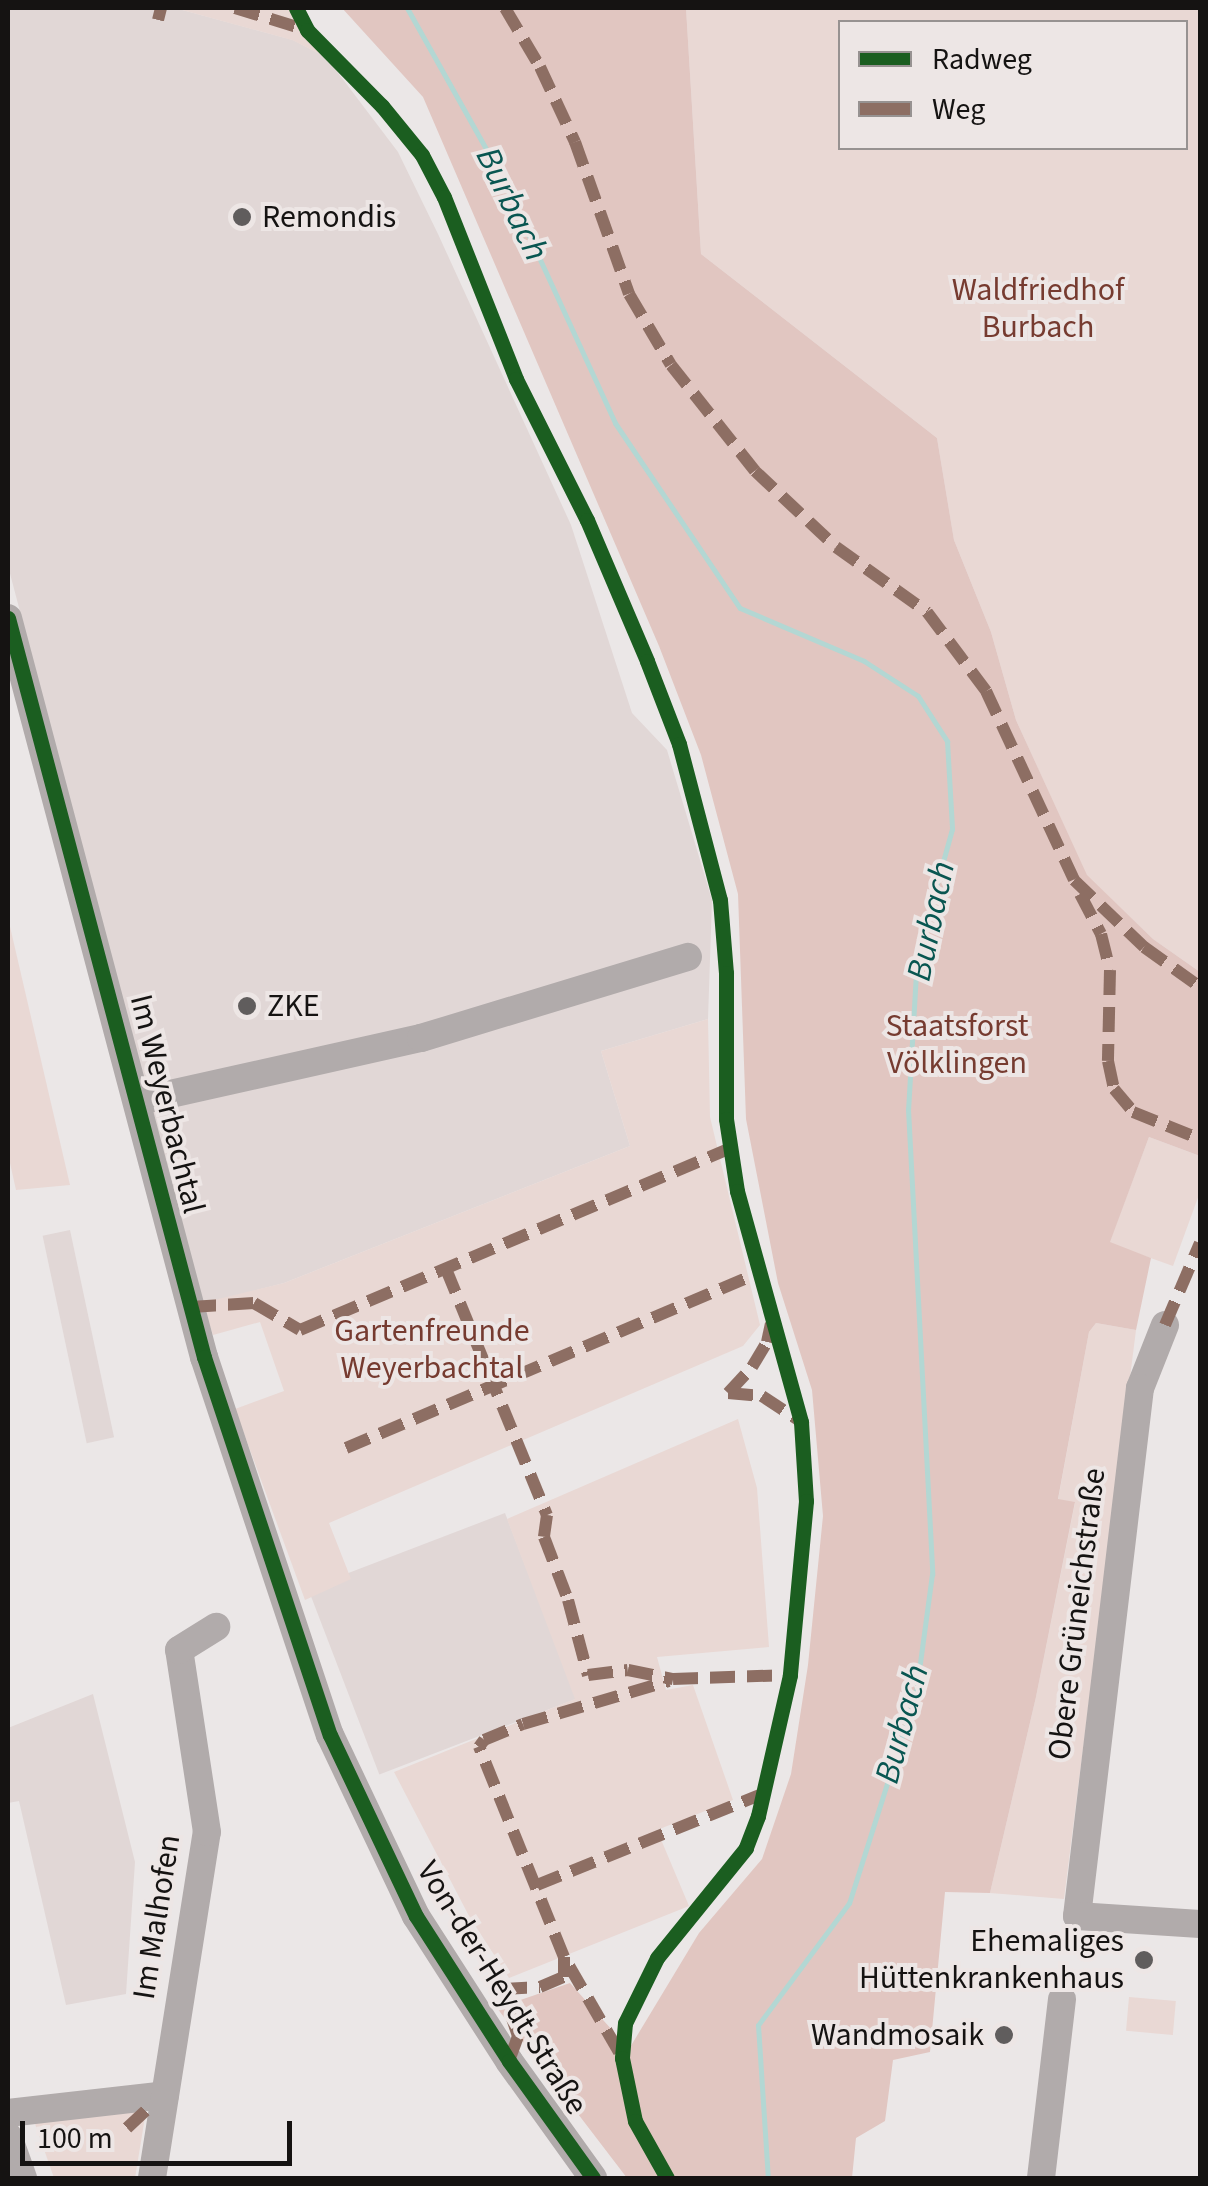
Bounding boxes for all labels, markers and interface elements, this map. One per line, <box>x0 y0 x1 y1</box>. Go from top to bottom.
legend <box>838 20 1188 150</box>
text: Radweg <box>932 38 1032 81</box>
text: Weg <box>932 88 985 131</box>
water label: Burbach <box>467 140 557 268</box>
place label: Remondis <box>262 198 396 236</box>
marker: Remondis <box>231 206 253 228</box>
park label: Waldfriedhof Burbach <box>952 272 1124 347</box>
water label: Burbach <box>898 857 964 985</box>
place label: ZKE <box>267 987 320 1025</box>
street label: Im Weyerbachtal <box>121 991 213 1217</box>
marker: ZKE <box>236 995 258 1017</box>
park label: Staatsforst Völklingen <box>885 1008 1029 1083</box>
park label: Gartenfreunde Weyerbachtal <box>334 1313 530 1388</box>
street label: Obere Grüneichstraße <box>1040 1466 1114 1762</box>
water label: Burbach <box>866 1660 938 1788</box>
street label: Im Malhofen <box>125 1832 189 2002</box>
street label: Von-der-Heydt-Straße <box>408 1854 596 2122</box>
place label: Ehemaliges Hüttenkrankenhaus <box>859 1923 1124 1998</box>
marker: Ehemaliges Hüttenkrankenhaus <box>1133 1949 1155 1971</box>
place label: Wandmosaik <box>811 2016 984 2054</box>
marker: Wandmosaik <box>993 2024 1015 2046</box>
scale bar <box>25 2101 298 2163</box>
text: 100 m <box>37 2117 113 2160</box>

